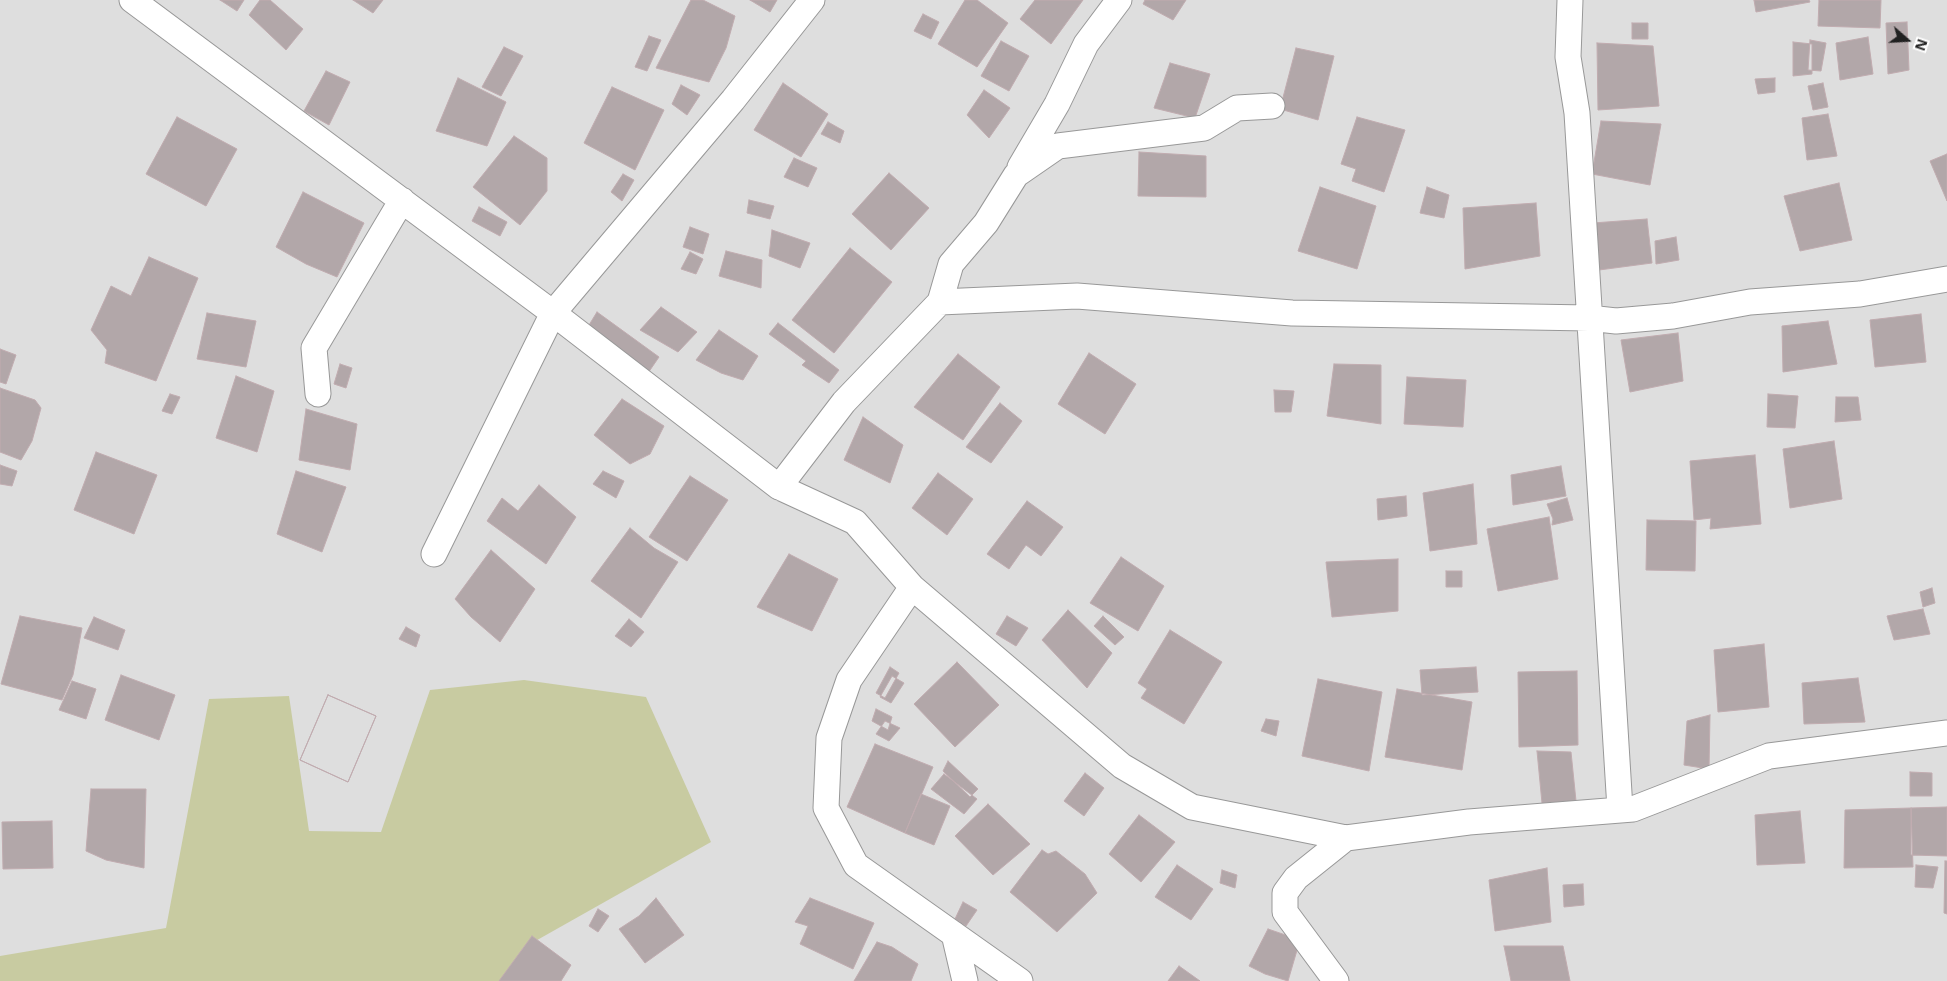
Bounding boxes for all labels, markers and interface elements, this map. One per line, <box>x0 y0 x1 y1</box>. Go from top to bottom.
north arrow <box>1882 15 1932 65</box>
text: N <box>1911 37 1932 54</box>

